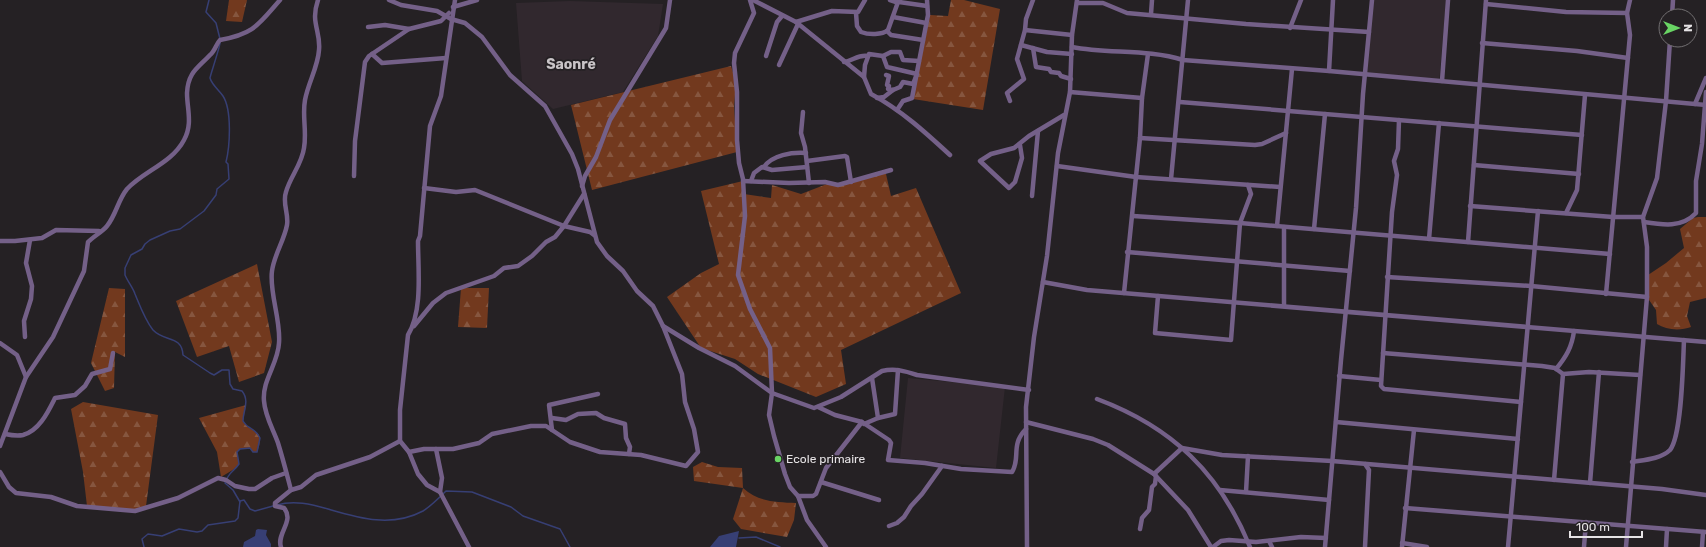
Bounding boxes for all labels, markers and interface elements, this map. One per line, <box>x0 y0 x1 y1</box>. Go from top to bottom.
north arrow <box>1658 8 1698 48</box>
text: N <box>1681 24 1694 32</box>
district label: Saonré <box>546 56 596 73</box>
place label: Ecole primaire <box>786 452 866 466</box>
marker: Ecole primaire <box>773 454 783 464</box>
scale bar <box>1570 513 1642 539</box>
text: 100 m <box>1576 520 1610 534</box>

